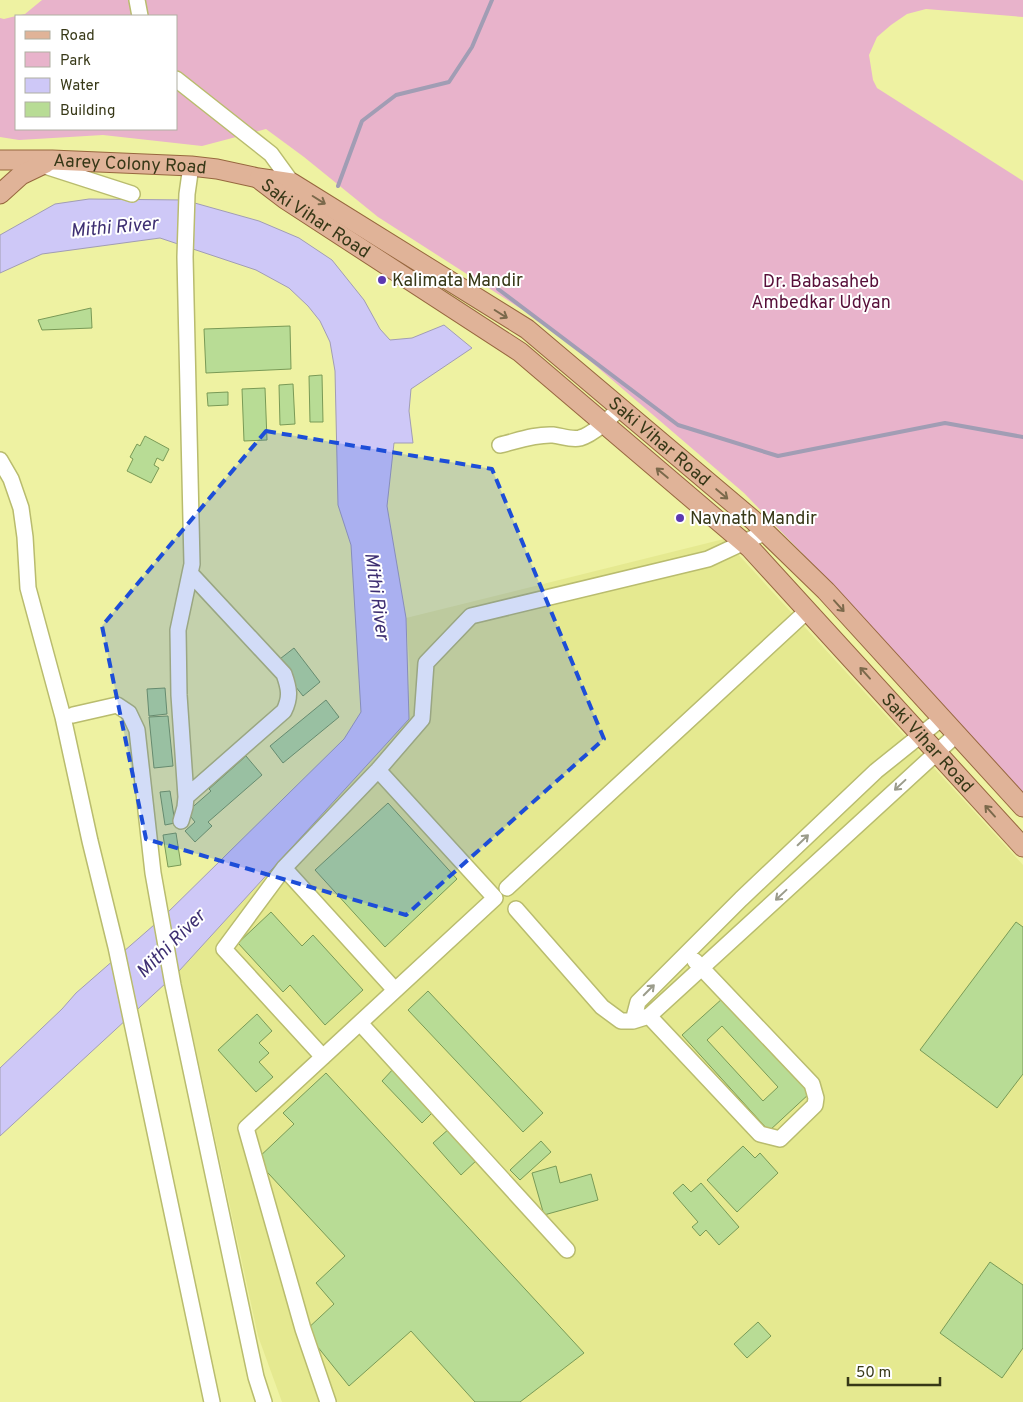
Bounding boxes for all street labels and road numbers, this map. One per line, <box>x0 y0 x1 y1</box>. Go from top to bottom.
street label: Aarey Colony Road <box>53 150 208 181</box>
street label: Saki Vihar Road <box>255 174 374 264</box>
street label: Saki Vihar Road <box>603 392 715 492</box>
street label: Saki Vihar Road <box>875 689 978 798</box>

